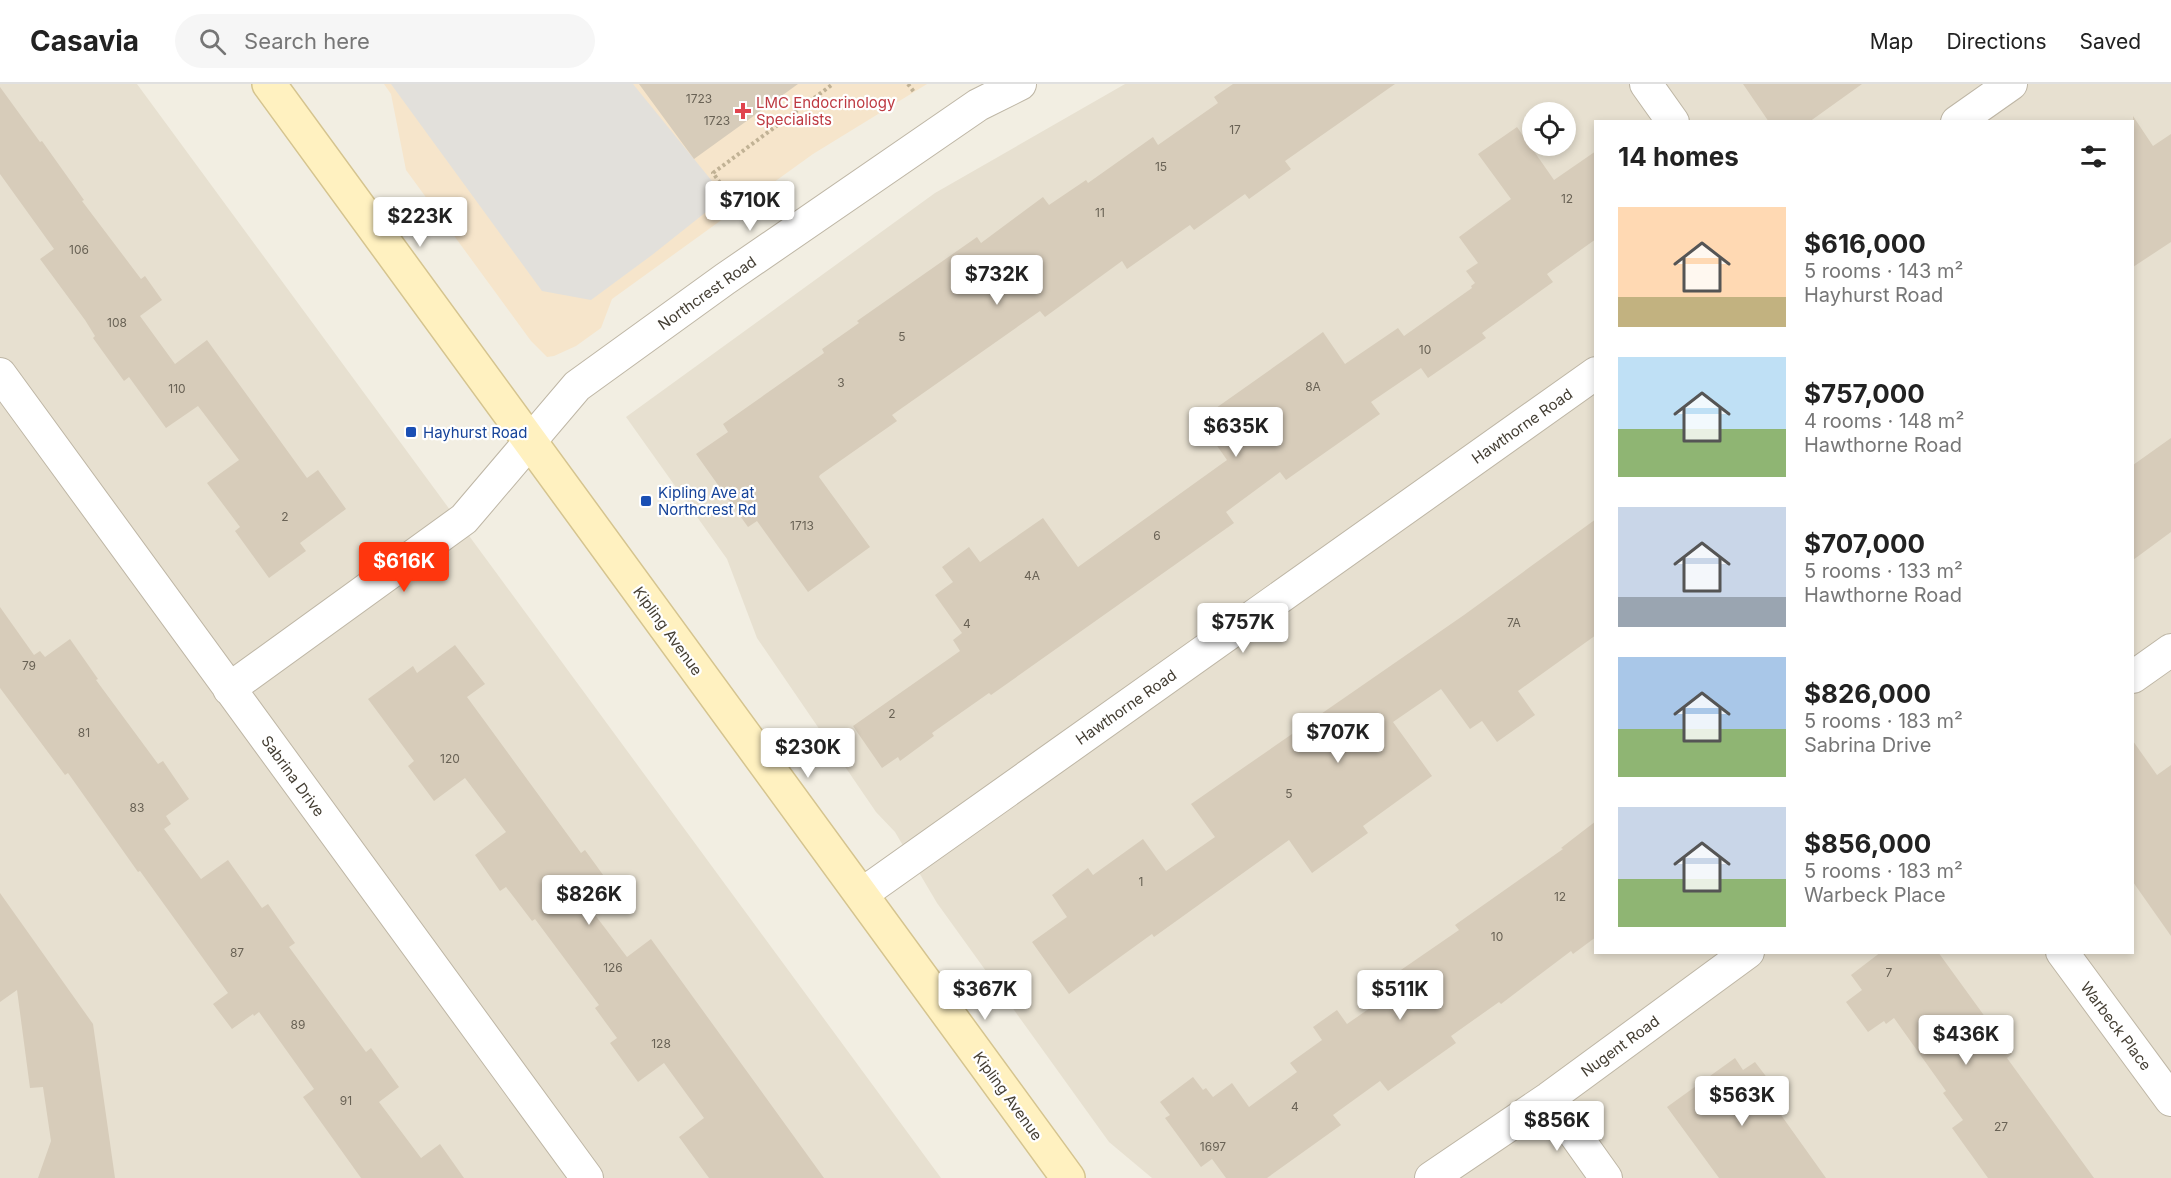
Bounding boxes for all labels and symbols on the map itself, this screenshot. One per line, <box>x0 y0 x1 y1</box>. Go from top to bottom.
house number: 1723 <box>686 91 712 106</box>
place label: LMC Endocrinology Specialists <box>756 93 896 129</box>
marker: LMC Endocrinology Specialists <box>734 102 752 120</box>
house number: 1723 <box>704 113 730 128</box>
house number: 17 <box>1229 122 1241 137</box>
house number: 15 <box>1155 159 1167 174</box>
pin: $710K <box>708 181 792 232</box>
house number: 12 <box>1561 191 1573 206</box>
pin: $223K <box>378 197 462 248</box>
house number: 11 <box>1095 205 1105 220</box>
house number: 106 <box>69 242 89 257</box>
street label: Northcrest Road <box>654 252 760 334</box>
pin: $732K <box>955 255 1039 306</box>
house number: 108 <box>107 315 127 330</box>
house number: 5 <box>898 329 906 344</box>
house number: 10 <box>1419 342 1431 357</box>
house number: 3 <box>837 375 845 390</box>
house number: 8A <box>1305 379 1321 394</box>
house number: 110 <box>168 381 186 396</box>
street label: Hawthorne Road <box>1468 384 1576 468</box>
pin: $635K <box>1194 407 1278 458</box>
place label: Hayhurst Road <box>423 423 527 442</box>
marker: Hayhurst Road <box>404 425 418 439</box>
place label: Kipling Ave at Northcrest Rd <box>658 483 756 519</box>
marker: Kipling Ave at Northcrest Rd <box>639 494 653 508</box>
house number: 2 <box>281 509 289 524</box>
house number: 1713 <box>790 518 814 533</box>
house number: 6 <box>1153 528 1161 543</box>
pin: $616K <box>362 542 446 593</box>
house number: 4A <box>1024 568 1040 583</box>
street label: Kipling Avenue <box>629 583 707 679</box>
pin: $757K <box>1201 603 1285 654</box>
house number: 7A <box>1507 615 1521 630</box>
house number: 4 <box>963 616 971 631</box>
house number: 79 <box>22 658 36 673</box>
street label: Hawthorne Road <box>1072 665 1180 749</box>
house number: 2 <box>888 706 896 721</box>
pin: $707K <box>1296 713 1380 764</box>
house number: 81 <box>78 725 90 740</box>
pin: $230K <box>766 728 850 779</box>
street label: Sabrina Drive <box>257 732 329 820</box>
house number: 120 <box>440 751 460 766</box>
house number: 5 <box>1285 786 1293 801</box>
house number: 83 <box>130 800 144 815</box>
house number: 1 <box>1139 874 1143 889</box>
pin: $826K <box>547 875 631 926</box>
house number: 12 <box>1554 889 1566 904</box>
house number: 10 <box>1491 929 1503 944</box>
house number: 87 <box>230 945 244 960</box>
house number: 126 <box>603 960 623 975</box>
house number: 7 <box>1886 965 1893 980</box>
pin: $367K <box>943 970 1027 1021</box>
pin: $511K <box>1358 970 1442 1021</box>
street label: Warbeck Place <box>2076 978 2156 1074</box>
street label: Nugent Road <box>1577 1011 1663 1081</box>
pin: $436K <box>1924 1015 2008 1066</box>
house number: 89 <box>291 1017 305 1032</box>
house number: 128 <box>651 1036 671 1051</box>
street label: Kipling Avenue <box>969 1048 1047 1144</box>
pin: $563K <box>1700 1076 1784 1127</box>
house number: 91 <box>340 1093 352 1108</box>
house number: 4 <box>1291 1099 1299 1114</box>
pin: $856K <box>1515 1101 1599 1152</box>
house number: 27 <box>1994 1119 2008 1134</box>
house number: 1697 <box>1200 1139 1226 1154</box>

